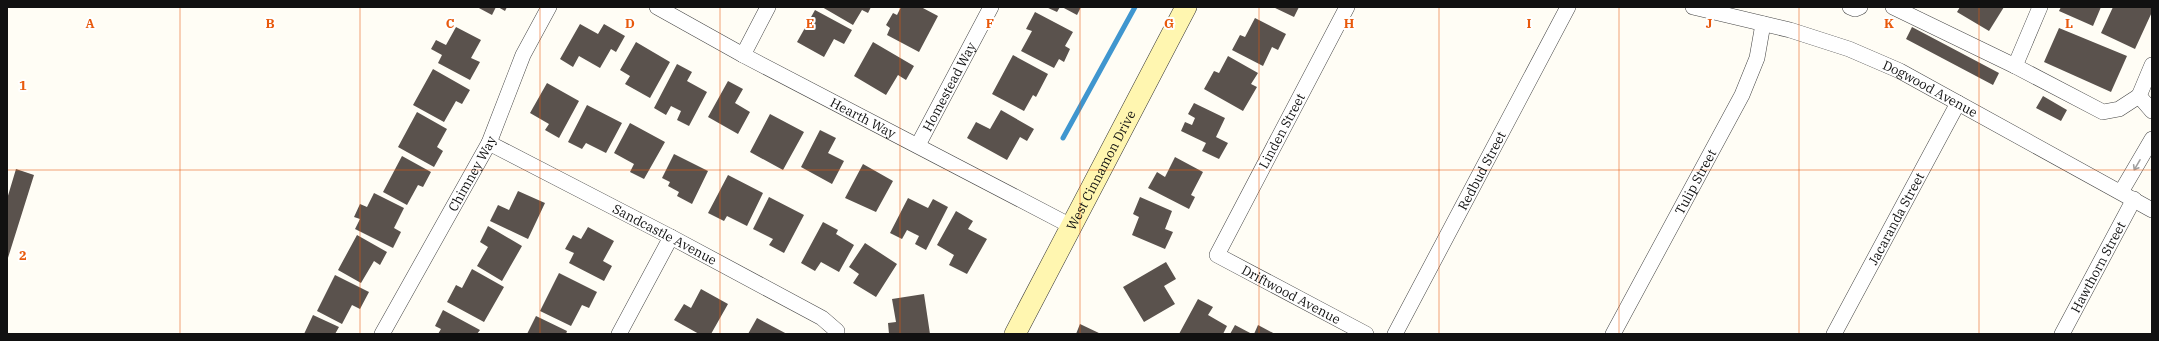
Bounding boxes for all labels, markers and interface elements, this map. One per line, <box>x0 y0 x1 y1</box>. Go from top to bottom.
text: A <box>85 15 95 32</box>
text: B <box>265 15 275 32</box>
text: C <box>446 15 455 32</box>
text: D <box>625 15 635 32</box>
text: E <box>806 15 814 32</box>
text: F <box>986 15 994 32</box>
text: G <box>1164 15 1174 32</box>
text: H <box>1344 15 1355 32</box>
text: I <box>1527 15 1532 32</box>
text: J <box>1706 15 1713 32</box>
text: K <box>1884 15 1894 32</box>
text: L <box>2065 15 2073 32</box>
street label: Homestead Way <box>918 39 979 134</box>
street label: Dogwood Avenue <box>1880 56 1981 121</box>
text: 1 <box>19 77 27 94</box>
street label: Linden Street <box>1255 90 1309 172</box>
street label: Hearth Way <box>827 94 899 142</box>
street label: West Cinnamon Drive <box>1062 107 1139 233</box>
street label: Redbud Street <box>1454 128 1510 213</box>
street label: Chimney Way <box>444 133 499 214</box>
street label: Tulip Street <box>1671 146 1720 217</box>
one-way arrow <box>2132 159 2140 171</box>
street label: Jacaranda Street <box>1864 169 1928 268</box>
street label: Sandcastle Avenue <box>610 200 720 269</box>
street label: Hawthorn Street <box>2066 218 2129 316</box>
text: 2 <box>19 247 27 264</box>
street label: Driftwood Avenue <box>1239 261 1344 328</box>

